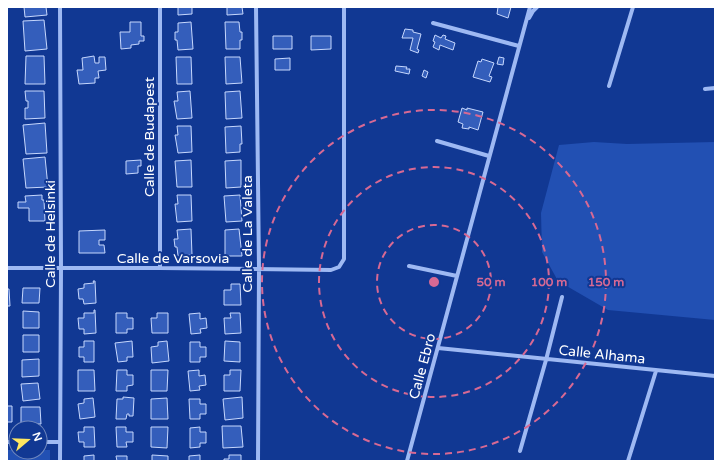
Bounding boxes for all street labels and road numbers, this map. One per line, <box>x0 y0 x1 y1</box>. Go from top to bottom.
street label: Calle de Budapest <box>141 76 158 197</box>
street label: Calle de La Valeta <box>239 175 256 293</box>
street label: Calle de Helsinki <box>42 180 59 288</box>
street label: Calle de Varsovia <box>117 250 229 267</box>
street label: Calle Ebro <box>406 331 439 401</box>
street label: Calle Alhama <box>558 341 646 368</box>

